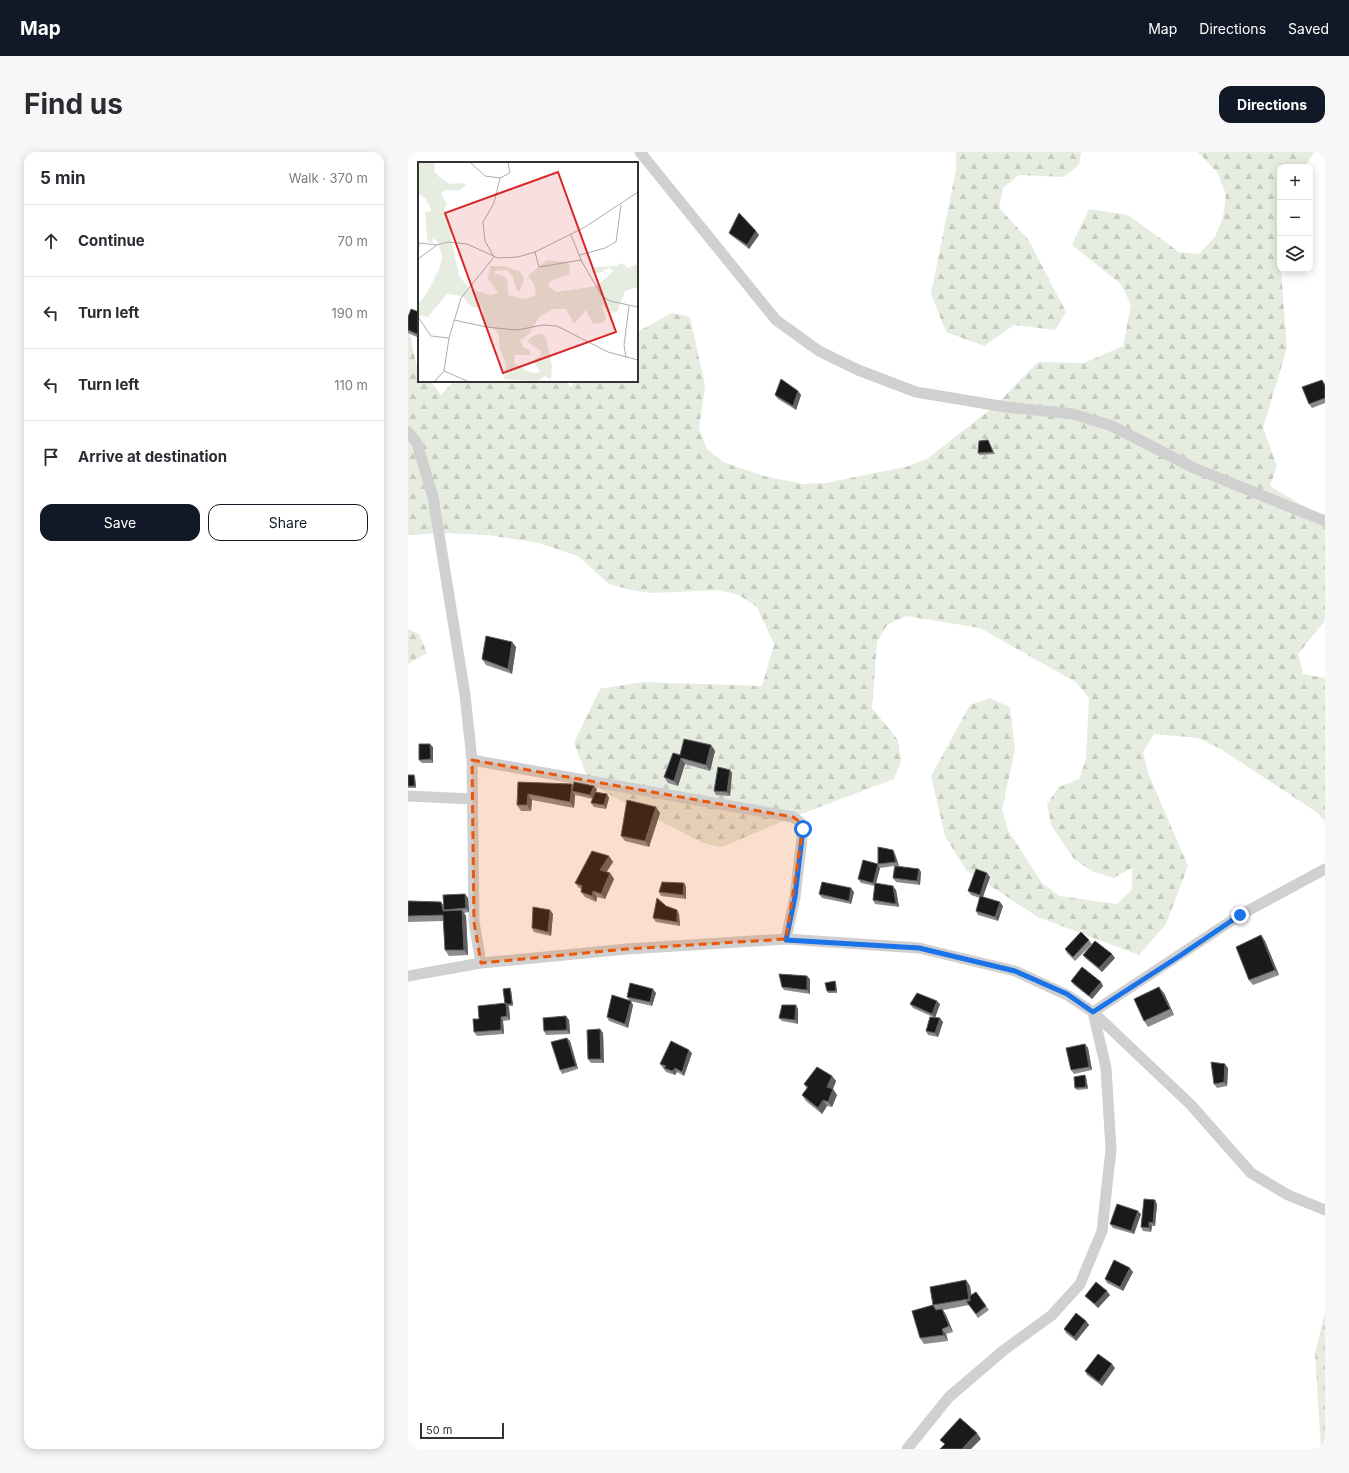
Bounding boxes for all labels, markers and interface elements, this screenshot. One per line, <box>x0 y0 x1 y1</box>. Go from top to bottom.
text: Map <box>20 17 61 40</box>
text: Map <box>1148 20 1177 37</box>
text: Directions <box>1199 20 1266 37</box>
text: Saved <box>1288 20 1329 37</box>
button: Directions <box>1219 86 1325 123</box>
text: Find us <box>24 87 123 121</box>
inset map <box>418 162 638 382</box>
map controls <box>1277 164 1313 272</box>
button: + <box>1277 164 1313 200</box>
text: 5 min <box>40 168 86 188</box>
text: Walk · 370 m <box>289 170 368 186</box>
button: − <box>1277 200 1313 236</box>
icon: ahead <box>40 230 62 252</box>
text: Continue <box>78 231 145 250</box>
text: 70 m <box>338 233 368 249</box>
button: layers <box>1277 236 1313 272</box>
icon: left <box>40 302 62 324</box>
text: Turn left <box>78 303 139 322</box>
text: 190 m <box>331 305 368 321</box>
icon: left <box>40 374 62 396</box>
text: Turn left <box>78 375 139 394</box>
text: 110 m <box>334 377 368 393</box>
icon: arrive <box>40 446 62 468</box>
text: Arrive at destination <box>78 447 227 466</box>
button: Save <box>40 504 200 541</box>
button: Share <box>208 504 368 541</box>
route start <box>794 820 812 838</box>
route end <box>1231 906 1249 924</box>
scale bar <box>420 1421 504 1440</box>
text: 50 m <box>426 1423 452 1437</box>

